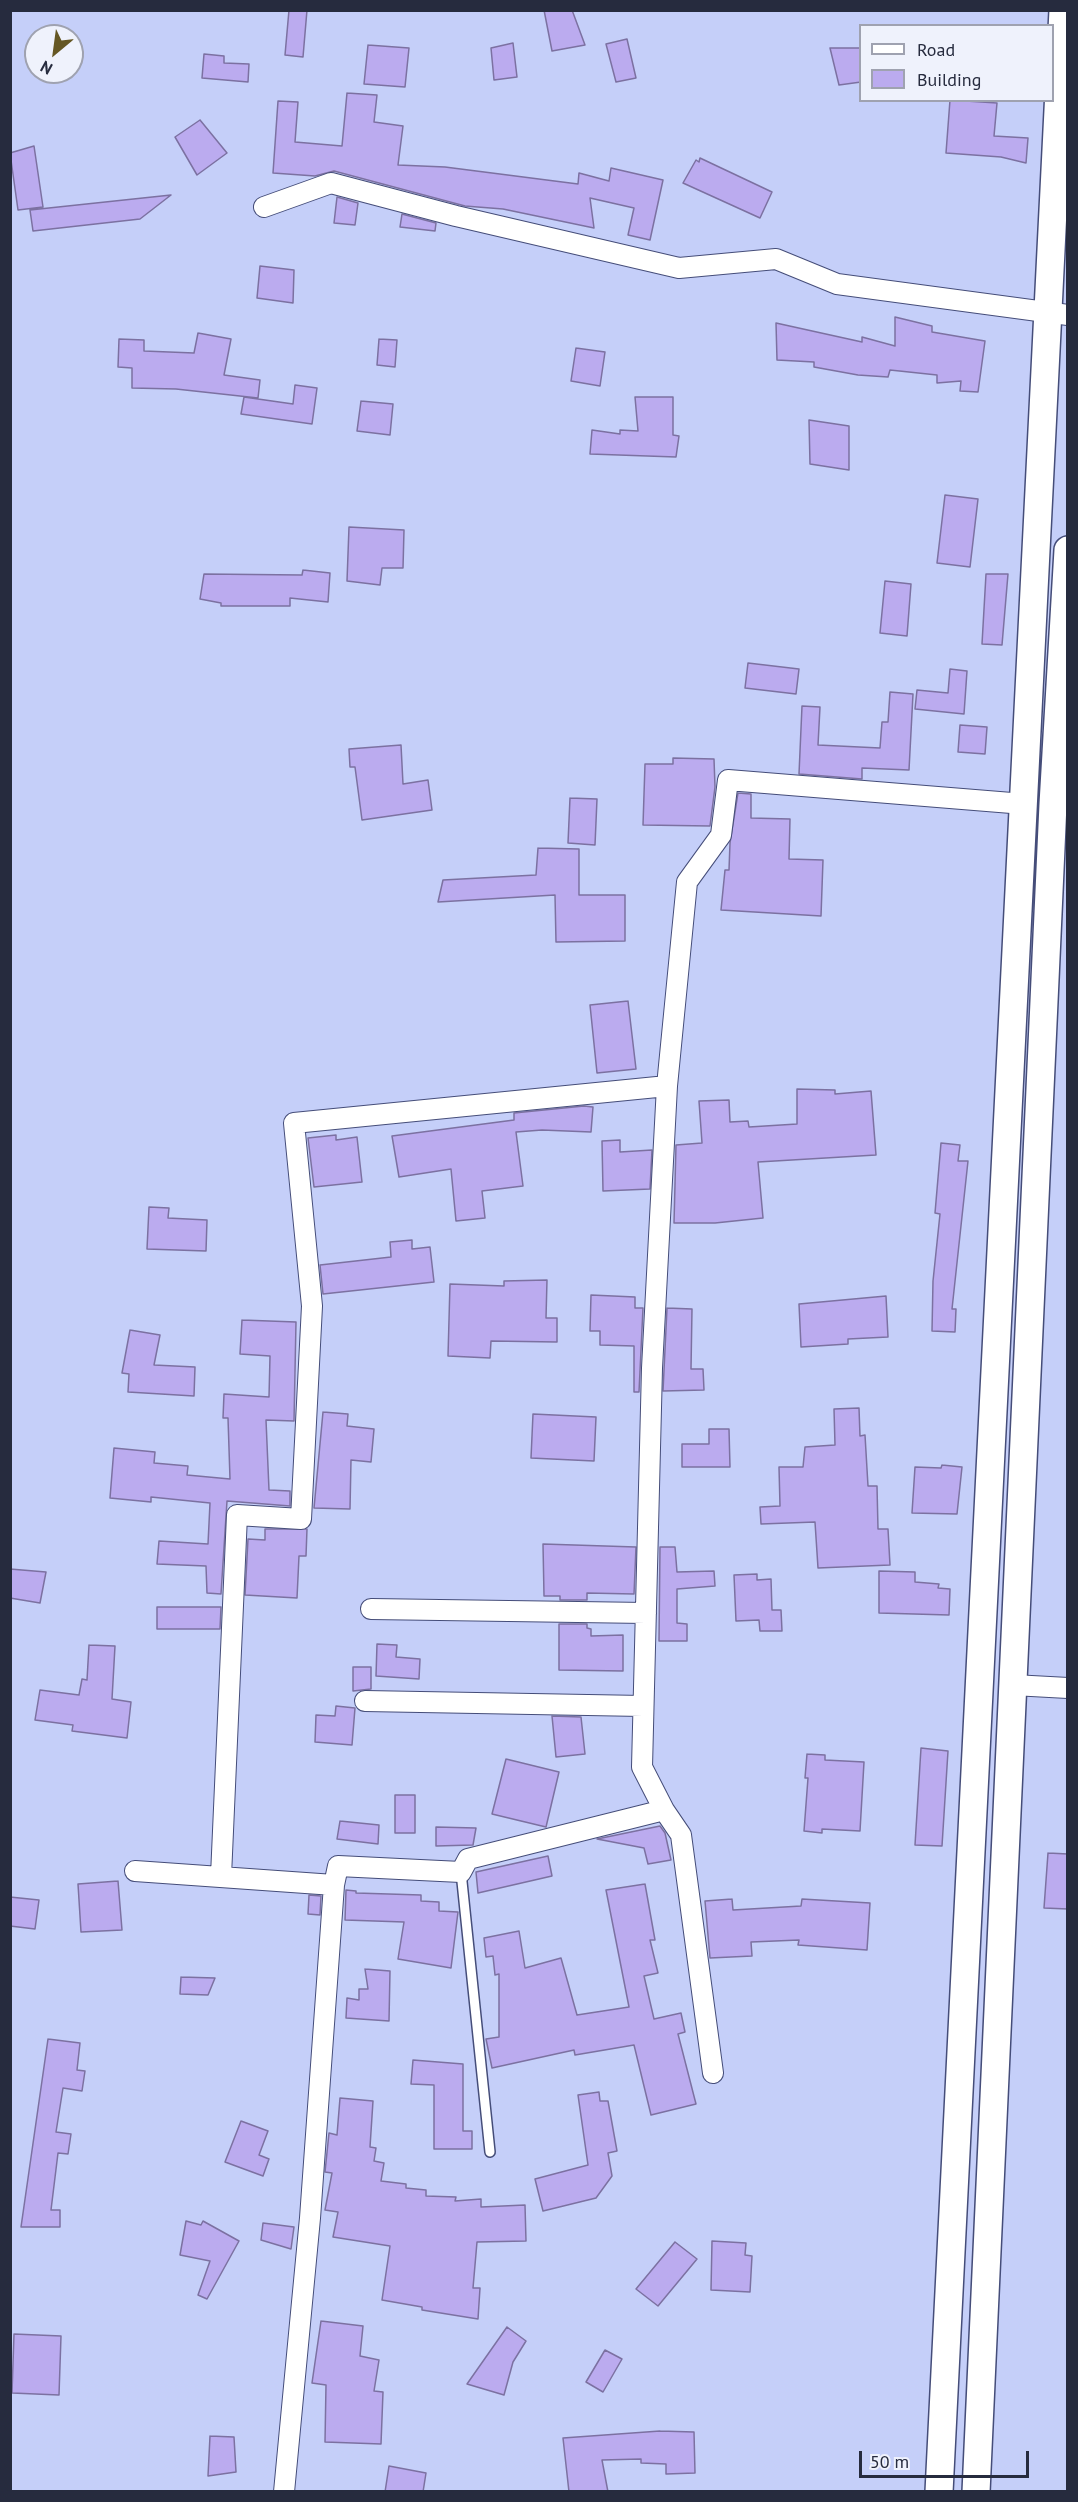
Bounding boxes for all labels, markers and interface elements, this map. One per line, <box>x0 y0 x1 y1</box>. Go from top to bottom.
north arrow <box>24 24 84 84</box>
legend <box>859 24 1054 102</box>
text: Road <box>917 38 955 61</box>
text: N <box>37 57 56 79</box>
text: Building <box>917 68 981 91</box>
scale bar <box>862 2439 1032 2477</box>
text: 50 m <box>870 2450 909 2473</box>

